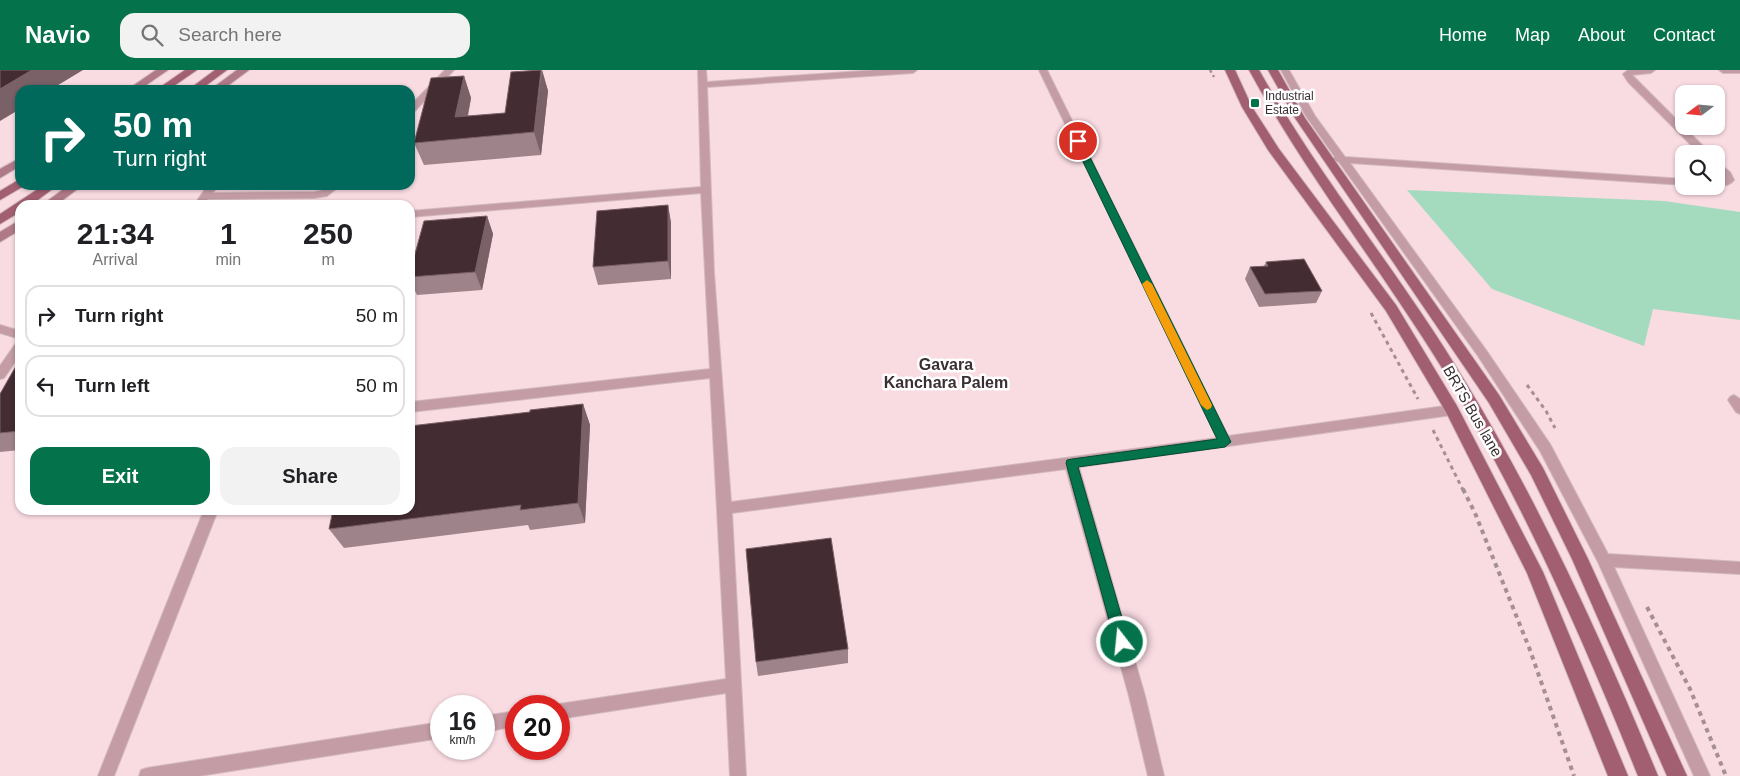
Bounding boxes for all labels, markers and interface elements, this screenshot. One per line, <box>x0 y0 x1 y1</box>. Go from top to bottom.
search box <box>120 13 470 58</box>
text: Navio <box>25 21 90 48</box>
icon: search <box>138 21 166 49</box>
text: Search here <box>178 24 282 45</box>
text: Home <box>1439 25 1487 45</box>
text: Map <box>1515 25 1550 45</box>
text: About <box>1578 25 1625 45</box>
text: Contact <box>1653 25 1715 45</box>
north arrow <box>1675 85 1725 135</box>
map controls <box>1675 85 1725 195</box>
place label: Industrial Estate <box>1265 89 1314 117</box>
marker: Industrial Estate <box>1249 97 1261 109</box>
icon: right <box>30 105 95 170</box>
text: 50 m <box>113 105 193 144</box>
pin <box>1057 120 1099 162</box>
icon: arrive <box>1064 127 1092 155</box>
button: search <box>1675 145 1725 195</box>
text: Turn right <box>113 146 206 171</box>
text: 21:34 <box>77 217 154 250</box>
text: 1 <box>220 217 237 250</box>
text: 250 <box>303 217 353 250</box>
text: Arrival <box>93 251 138 268</box>
text: min <box>215 251 241 268</box>
text: m <box>321 251 335 268</box>
icon: right <box>32 302 60 330</box>
text: Turn right <box>75 305 163 326</box>
text: 50 m <box>356 305 398 326</box>
district label: Gavara Kanchara Palem <box>884 356 1008 391</box>
street label: BRTS Bus lane <box>1440 362 1506 460</box>
icon: left <box>32 372 60 400</box>
text: Turn left <box>75 375 150 396</box>
text: 50 m <box>356 375 398 396</box>
button: Exit <box>30 447 210 505</box>
button: Share <box>220 447 400 505</box>
position arrow <box>1095 615 1147 667</box>
speed limit sign: 20 <box>505 695 570 760</box>
text: 16 <box>449 707 476 735</box>
text: km/h <box>449 733 476 747</box>

